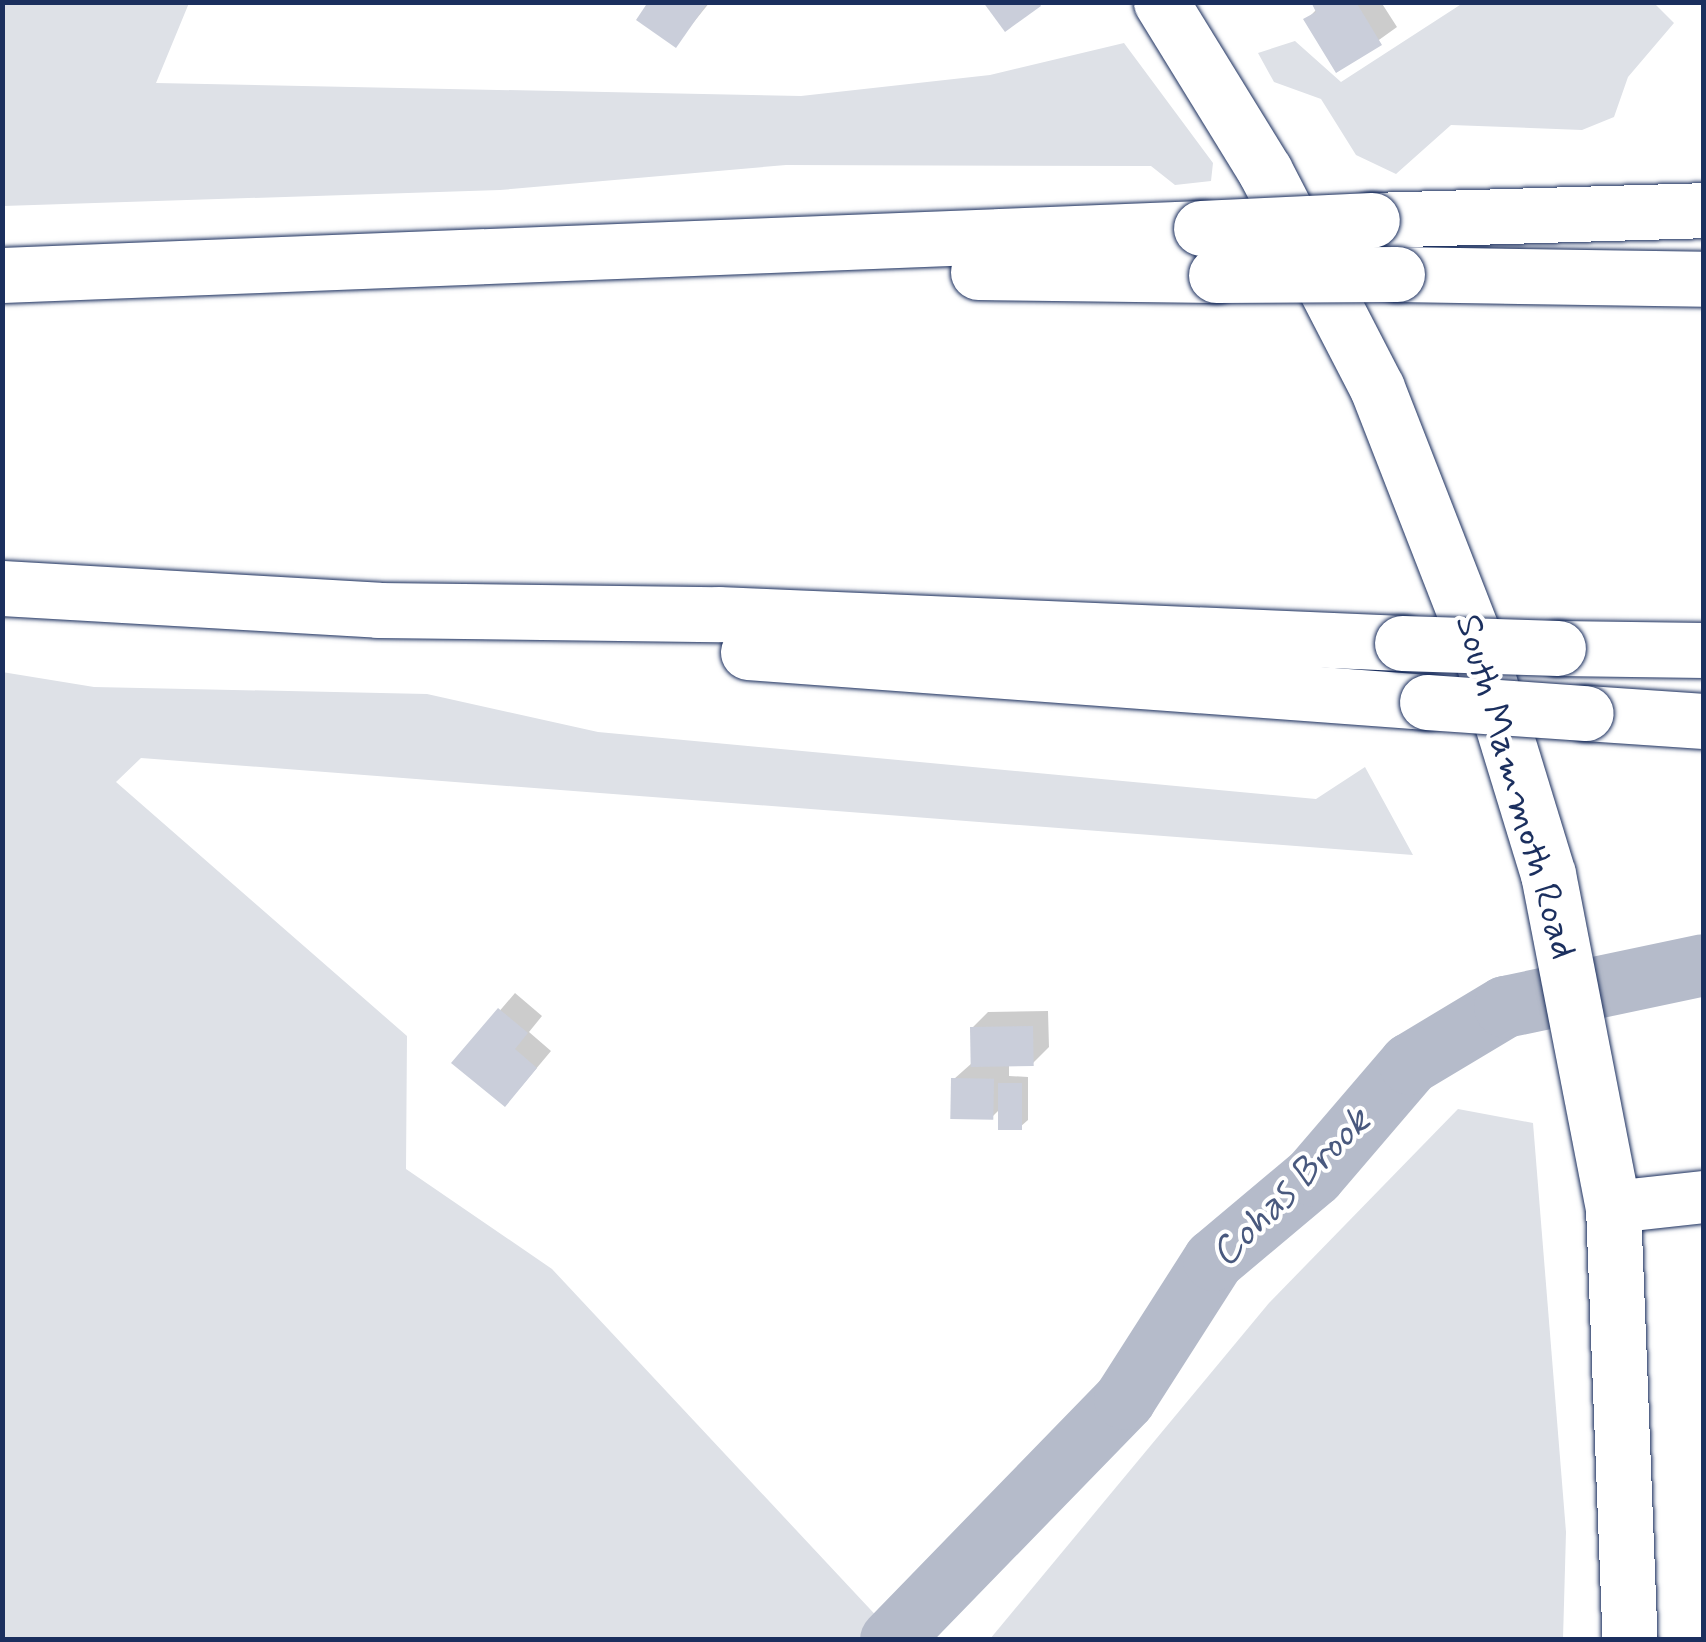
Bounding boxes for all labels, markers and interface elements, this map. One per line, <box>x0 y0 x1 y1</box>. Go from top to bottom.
street label: South Mammoth Road <box>1444 610 1586 964</box>
water label: Cohas Brook <box>1201 1098 1381 1278</box>

